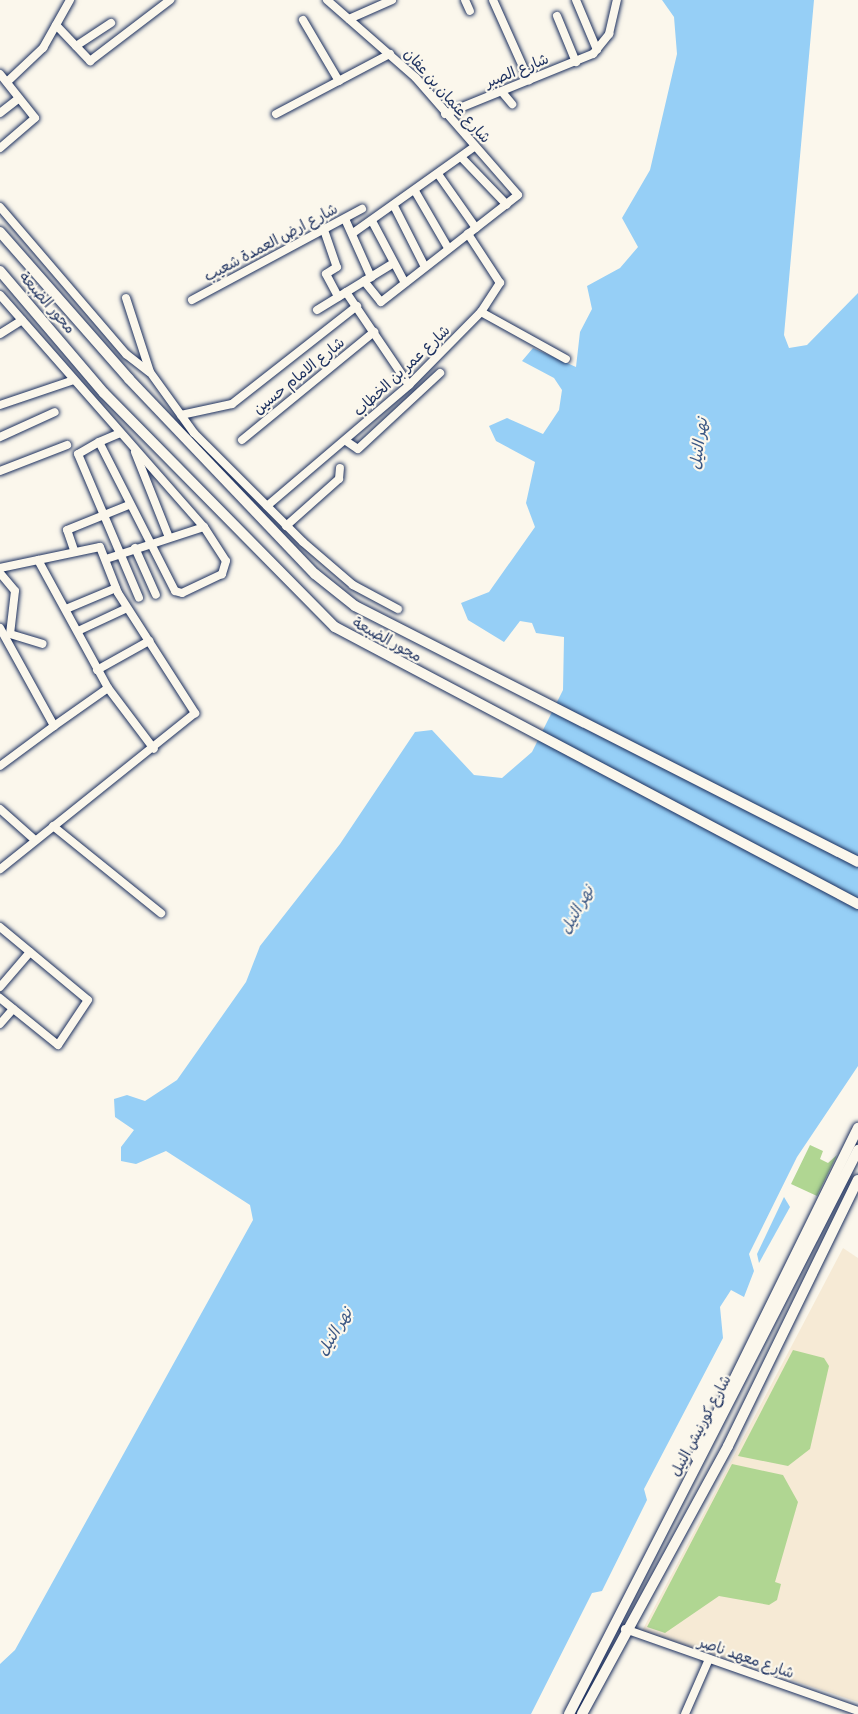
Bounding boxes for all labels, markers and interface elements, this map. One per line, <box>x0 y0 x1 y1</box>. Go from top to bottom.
street label: شارع عثمان بن عفان <box>400 45 494 147</box>
street label: شارع الصبر <box>482 50 552 92</box>
street label: شارع ارض العمدة شعيب <box>201 200 341 286</box>
street label: محور الضبعة <box>15 268 79 338</box>
street label: شارع عمر بن الخطاب <box>350 322 454 420</box>
street label: شارع الامام حسين <box>250 334 348 418</box>
water label: نهر النيل <box>686 417 712 471</box>
street label: محور الضبعة <box>349 614 425 666</box>
water label: نهر النيل <box>556 882 598 938</box>
water label: نهر النيل <box>313 1305 357 1359</box>
street label: شارع كورنيش النيل <box>667 1372 735 1480</box>
street label: شارع معهد ناصر <box>696 1633 796 1683</box>

